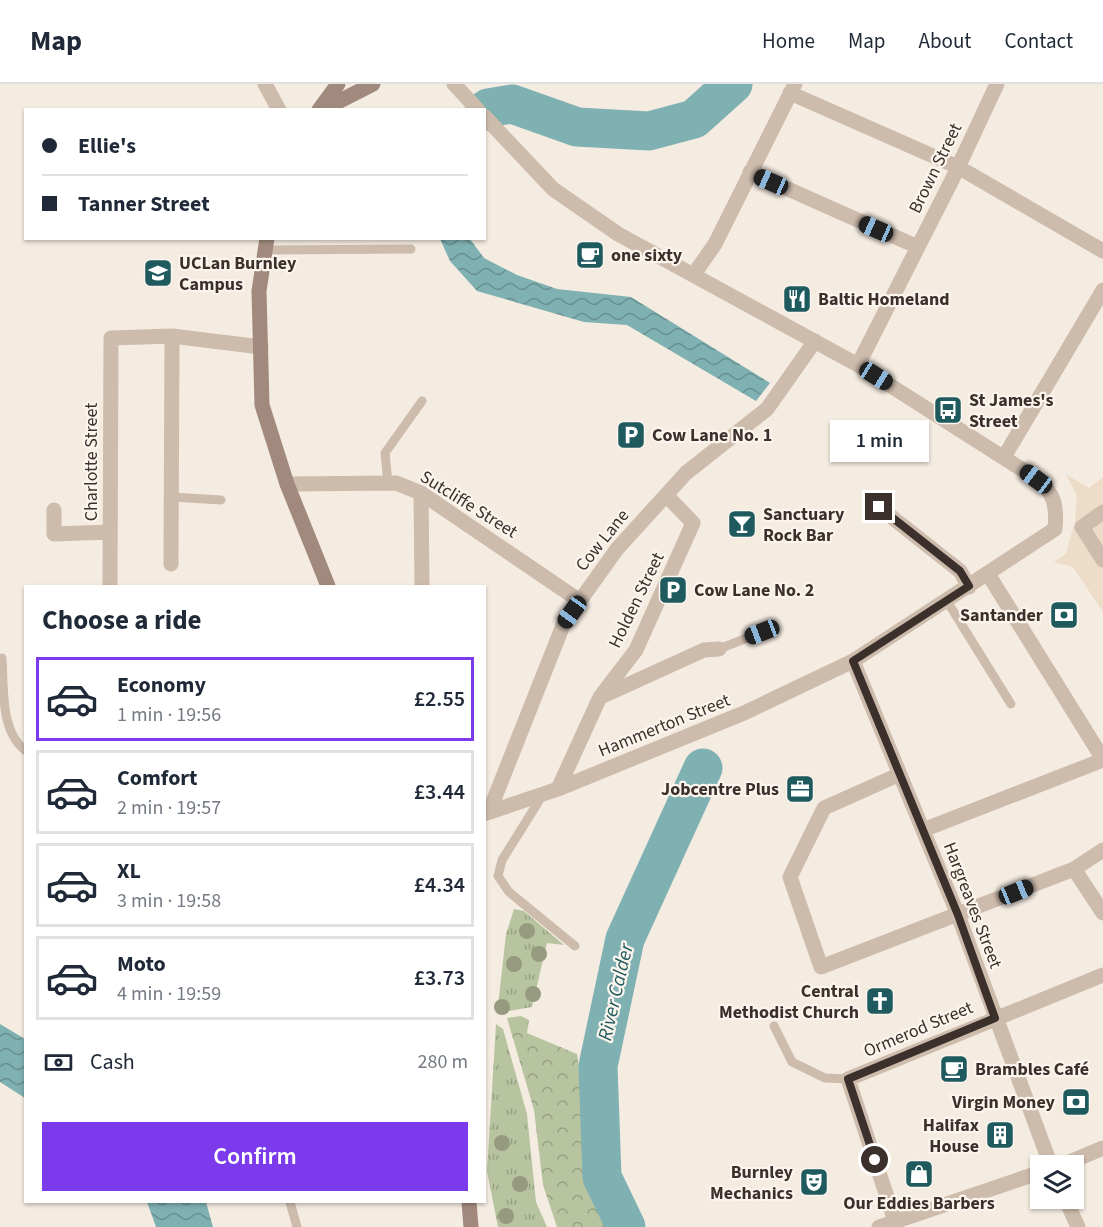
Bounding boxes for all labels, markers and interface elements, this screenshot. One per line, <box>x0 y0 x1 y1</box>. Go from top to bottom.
text: Map <box>30 21 82 61</box>
text: Home <box>762 26 815 56</box>
text: Map <box>848 26 886 56</box>
text: About <box>919 26 971 56</box>
text: Contact <box>1004 26 1073 56</box>
street label: Brown Street <box>903 119 968 218</box>
text: Ellie's <box>78 130 136 162</box>
car <box>751 166 791 198</box>
text: Tanner Street <box>78 188 210 220</box>
car <box>856 213 896 245</box>
cafe icon: one sixty <box>574 239 606 271</box>
place label: one sixty <box>611 243 683 268</box>
place label: UCLan Burnley Campus <box>179 251 297 297</box>
school or university icon: UCLan Burnley Campus <box>142 257 174 289</box>
restaurant icon: Baltic Homeland <box>781 283 813 315</box>
place label: Baltic Homeland <box>818 287 950 312</box>
car <box>856 359 896 393</box>
place label: St James's Street <box>969 388 1053 434</box>
bus stop icon: St James's Street <box>932 394 964 426</box>
street label: Charlotte Street <box>79 403 104 521</box>
parking icon: Cow Lane No. 1 <box>615 419 647 451</box>
callout: 1 min <box>830 420 928 462</box>
place label: Cow Lane No. 1 <box>652 423 772 448</box>
text: 1 min <box>856 427 903 455</box>
car <box>1016 461 1056 497</box>
street label: Sutcliffe Street <box>415 465 522 544</box>
route end <box>865 493 892 520</box>
place label: Sanctuary Rock Bar <box>763 502 845 548</box>
street label: Cow Lane <box>570 504 635 577</box>
bar icon: Sanctuary Rock Bar <box>726 508 758 540</box>
street label: Holden Street <box>603 548 670 652</box>
parking icon: Cow Lane No. 2 <box>657 574 689 606</box>
place label: Cow Lane No. 2 <box>694 578 814 603</box>
car <box>554 592 590 632</box>
bank icon: Santander <box>1048 599 1080 631</box>
text: Choose a ride <box>42 601 202 640</box>
place label: Santander <box>960 603 1044 628</box>
car <box>742 617 782 647</box>
text: Economy <box>117 669 206 701</box>
icon: car <box>45 672 99 726</box>
text: £2.55 <box>414 683 465 715</box>
street label: Hammerton Street <box>595 688 734 763</box>
text: 1 min · 19:56 <box>117 701 221 729</box>
text: Comfort <box>117 762 198 794</box>
icon: car <box>45 765 99 819</box>
office icon: Jobcentre Plus <box>784 773 816 805</box>
text: £3.44 <box>414 776 465 808</box>
place label: Jobcentre Plus <box>661 777 779 802</box>
text: 2 min · 19:57 <box>117 794 221 822</box>
street label: Hargreaves Street <box>937 838 1008 972</box>
text: XL <box>117 855 141 887</box>
icon: car <box>45 858 99 912</box>
text: £4.34 <box>414 869 465 901</box>
car <box>996 877 1036 907</box>
text: 3 min · 19:58 <box>117 887 221 915</box>
water label: River Calder <box>591 940 641 1044</box>
text: Moto <box>117 948 166 980</box>
icon: car <box>45 951 99 1005</box>
text: £3.73 <box>414 962 465 994</box>
place label: Central Methodist Church <box>719 979 859 1025</box>
text: 4 min · 19:59 <box>117 980 221 1008</box>
church icon: Central Methodist Church <box>864 985 896 1017</box>
street label: Ormerod Street <box>860 995 977 1064</box>
icon: cash <box>42 1046 75 1079</box>
text: Cash <box>90 1046 135 1078</box>
text: 280 m <box>418 1048 468 1076</box>
cafe icon: Brambles Café <box>938 1053 970 1085</box>
place label: Brambles Café <box>975 1057 1089 1082</box>
bank icon: Virgin Money <box>1060 1086 1092 1118</box>
place label: Virgin Money <box>951 1090 1056 1115</box>
place label: Halifax House <box>923 1113 979 1159</box>
building icon: Halifax House <box>984 1119 1016 1151</box>
button: Confirm <box>42 1122 468 1191</box>
route start <box>861 1146 888 1173</box>
map controls <box>1030 1155 1084 1209</box>
button: layers <box>1030 1155 1084 1209</box>
shop icon: Our Eddies Barbers <box>903 1158 935 1190</box>
place label: Burnley Mechanics <box>710 1160 794 1206</box>
theatre icon: Burnley Mechanics <box>798 1166 830 1198</box>
place label: Our Eddies Barbers <box>843 1191 995 1216</box>

